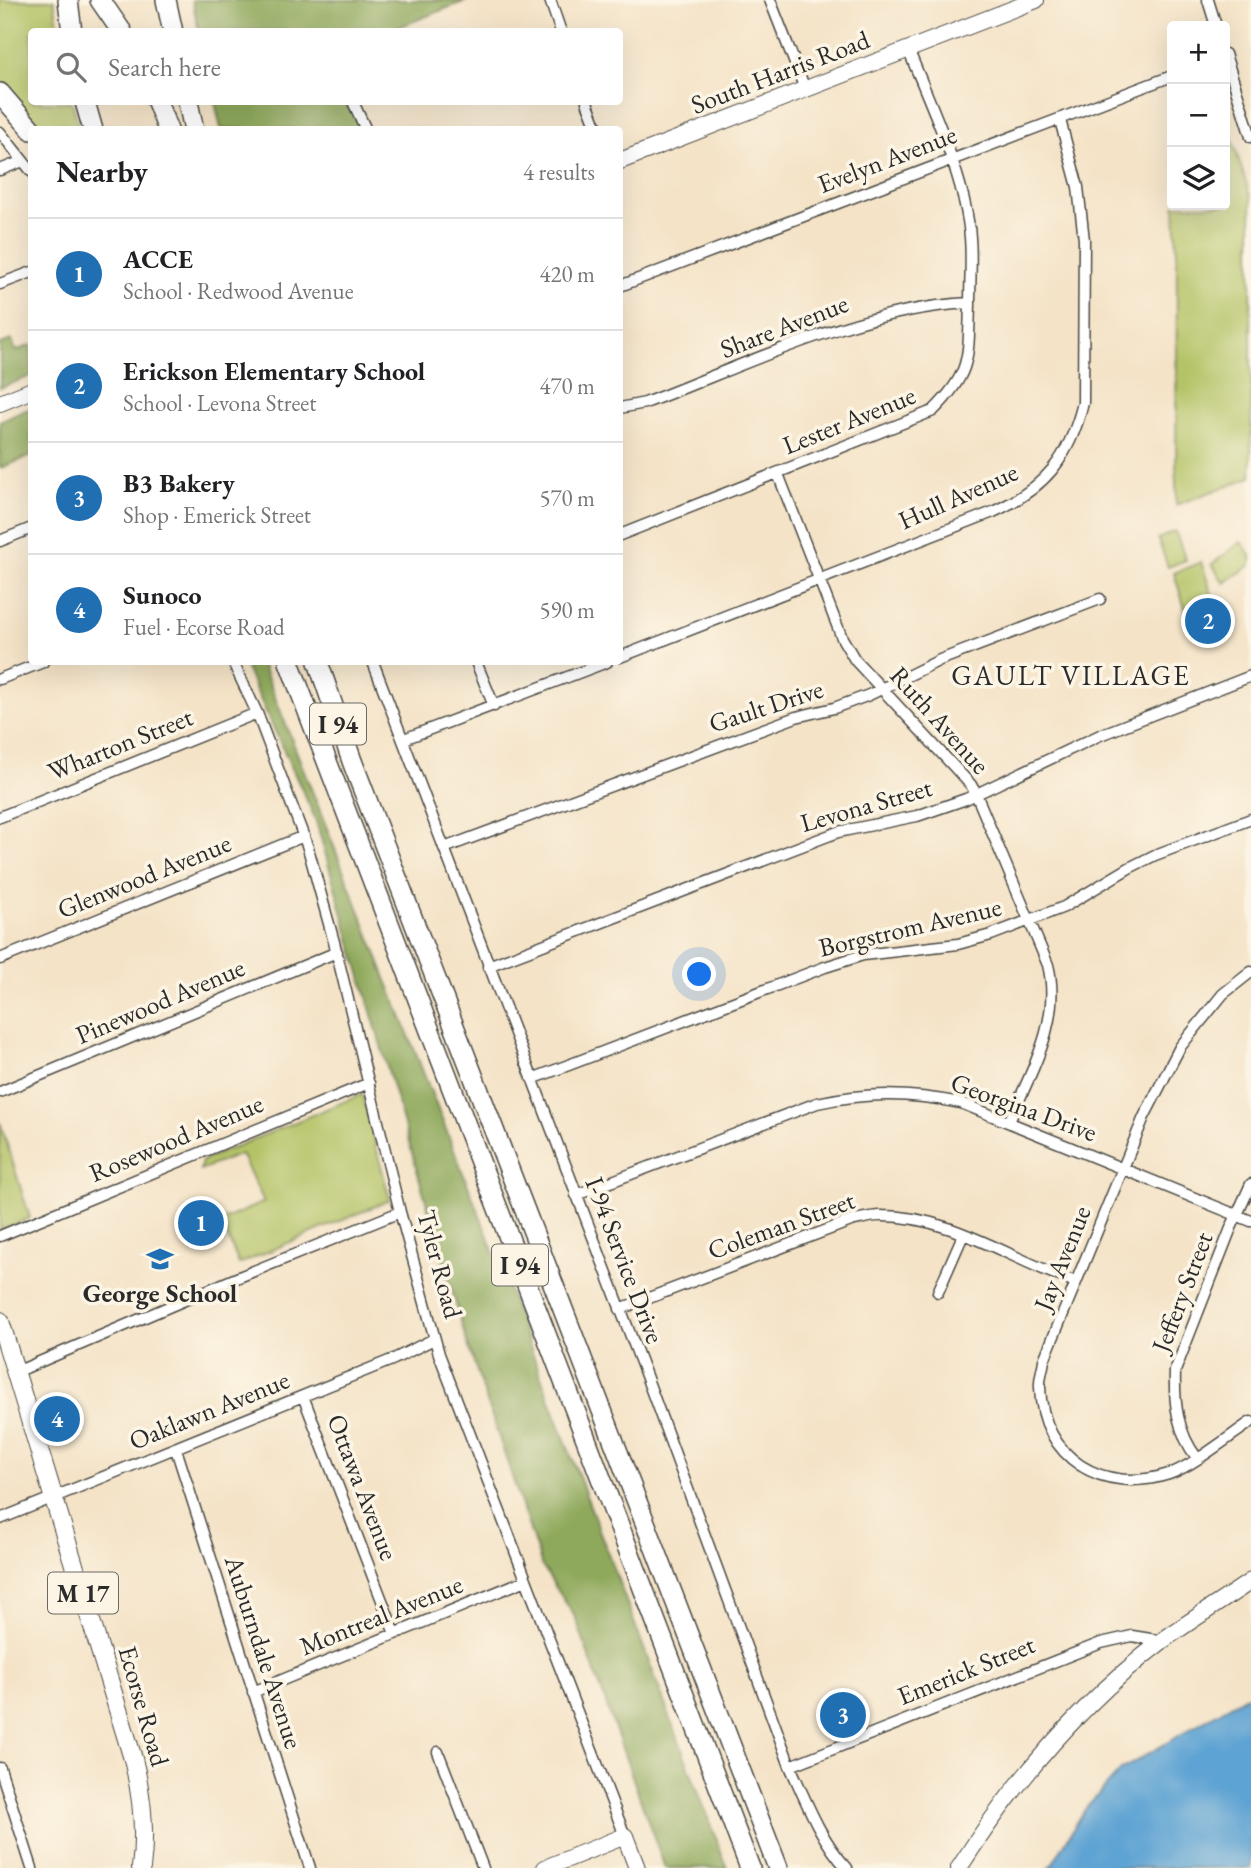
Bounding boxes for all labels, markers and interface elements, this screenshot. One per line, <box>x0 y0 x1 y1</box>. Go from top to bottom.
map controls <box>1167 21 1230 210</box>
button: + <box>1167 21 1230 84</box>
street label: South Harris Road <box>686 22 875 122</box>
search box <box>28 28 623 105</box>
icon: search <box>52 48 90 86</box>
text: Search here <box>108 50 221 84</box>
button: − <box>1167 84 1230 147</box>
street label: Evelyn Avenue <box>813 117 961 201</box>
button: layers <box>1167 147 1230 210</box>
text: Nearby <box>56 152 148 191</box>
text: 4 results <box>523 157 595 187</box>
text: ACCE <box>123 242 193 276</box>
text: 1 <box>73 259 85 289</box>
text: 420 m <box>539 259 595 289</box>
text: School · Redwood Avenue <box>123 276 354 306</box>
street label: Share Avenue <box>715 286 853 366</box>
text: Erickson Elementary School <box>123 354 425 388</box>
text: 2 <box>73 371 85 401</box>
text: 470 m <box>539 371 595 401</box>
street label: Lester Avenue <box>777 378 921 462</box>
text: School · Levona Street <box>123 388 316 418</box>
street label: Hull Avenue <box>893 455 1023 537</box>
text: B3 Bakery <box>123 466 235 500</box>
text: 3 <box>73 483 85 513</box>
text: 570 m <box>539 483 595 513</box>
text: Shop · Emerick Street <box>123 500 311 530</box>
text: Sunoco <box>123 578 202 612</box>
text: 4 <box>73 595 85 625</box>
text: 590 m <box>539 595 595 625</box>
pin: 2 <box>1185 595 1231 647</box>
text: Fuel · Ecorse Road <box>123 612 285 642</box>
district label: GAULT VILLAGE <box>951 657 1191 693</box>
street label: Ruth Avenue <box>883 659 997 781</box>
street label: Gault Drive <box>705 672 827 740</box>
street label: Wharton Street <box>43 700 197 788</box>
road number: I 94 <box>310 704 366 744</box>
street label: Levona Street <box>796 770 936 840</box>
street label: Glenwood Avenue <box>52 826 236 926</box>
street label: Borgstrom Avenue <box>815 889 1005 965</box>
street label: Pinewood Avenue <box>70 950 250 1052</box>
your location <box>682 957 716 991</box>
street label: Georgina Drive <box>946 1065 1102 1149</box>
street label: Rosewood Avenue <box>84 1086 268 1190</box>
street label: I-94 Service Drive <box>578 1172 672 1348</box>
street label: Coleman Street <box>703 1183 859 1267</box>
pin: 1 <box>178 1197 224 1249</box>
street label: Jay Avenue <box>1025 1201 1098 1317</box>
street label: Tyler Road <box>409 1206 471 1323</box>
street label: Jeffery Street <box>1143 1227 1220 1359</box>
school or university icon: George School <box>145 1244 175 1274</box>
road number: I 94 <box>492 1245 548 1286</box>
place label: George School <box>83 1276 237 1310</box>
street label: Oaklawn Avenue <box>124 1362 294 1458</box>
pin: 4 <box>34 1393 80 1445</box>
street label: Ottawa Avenue <box>320 1409 406 1565</box>
street label: Auburndale Avenue <box>216 1550 311 1753</box>
street label: Montreal Avenue <box>294 1567 468 1663</box>
road number: M 17 <box>48 1573 118 1614</box>
street label: Emerick Street <box>892 1627 1040 1713</box>
street label: Ecorse Road <box>111 1642 178 1771</box>
pin: 3 <box>820 1689 866 1741</box>

